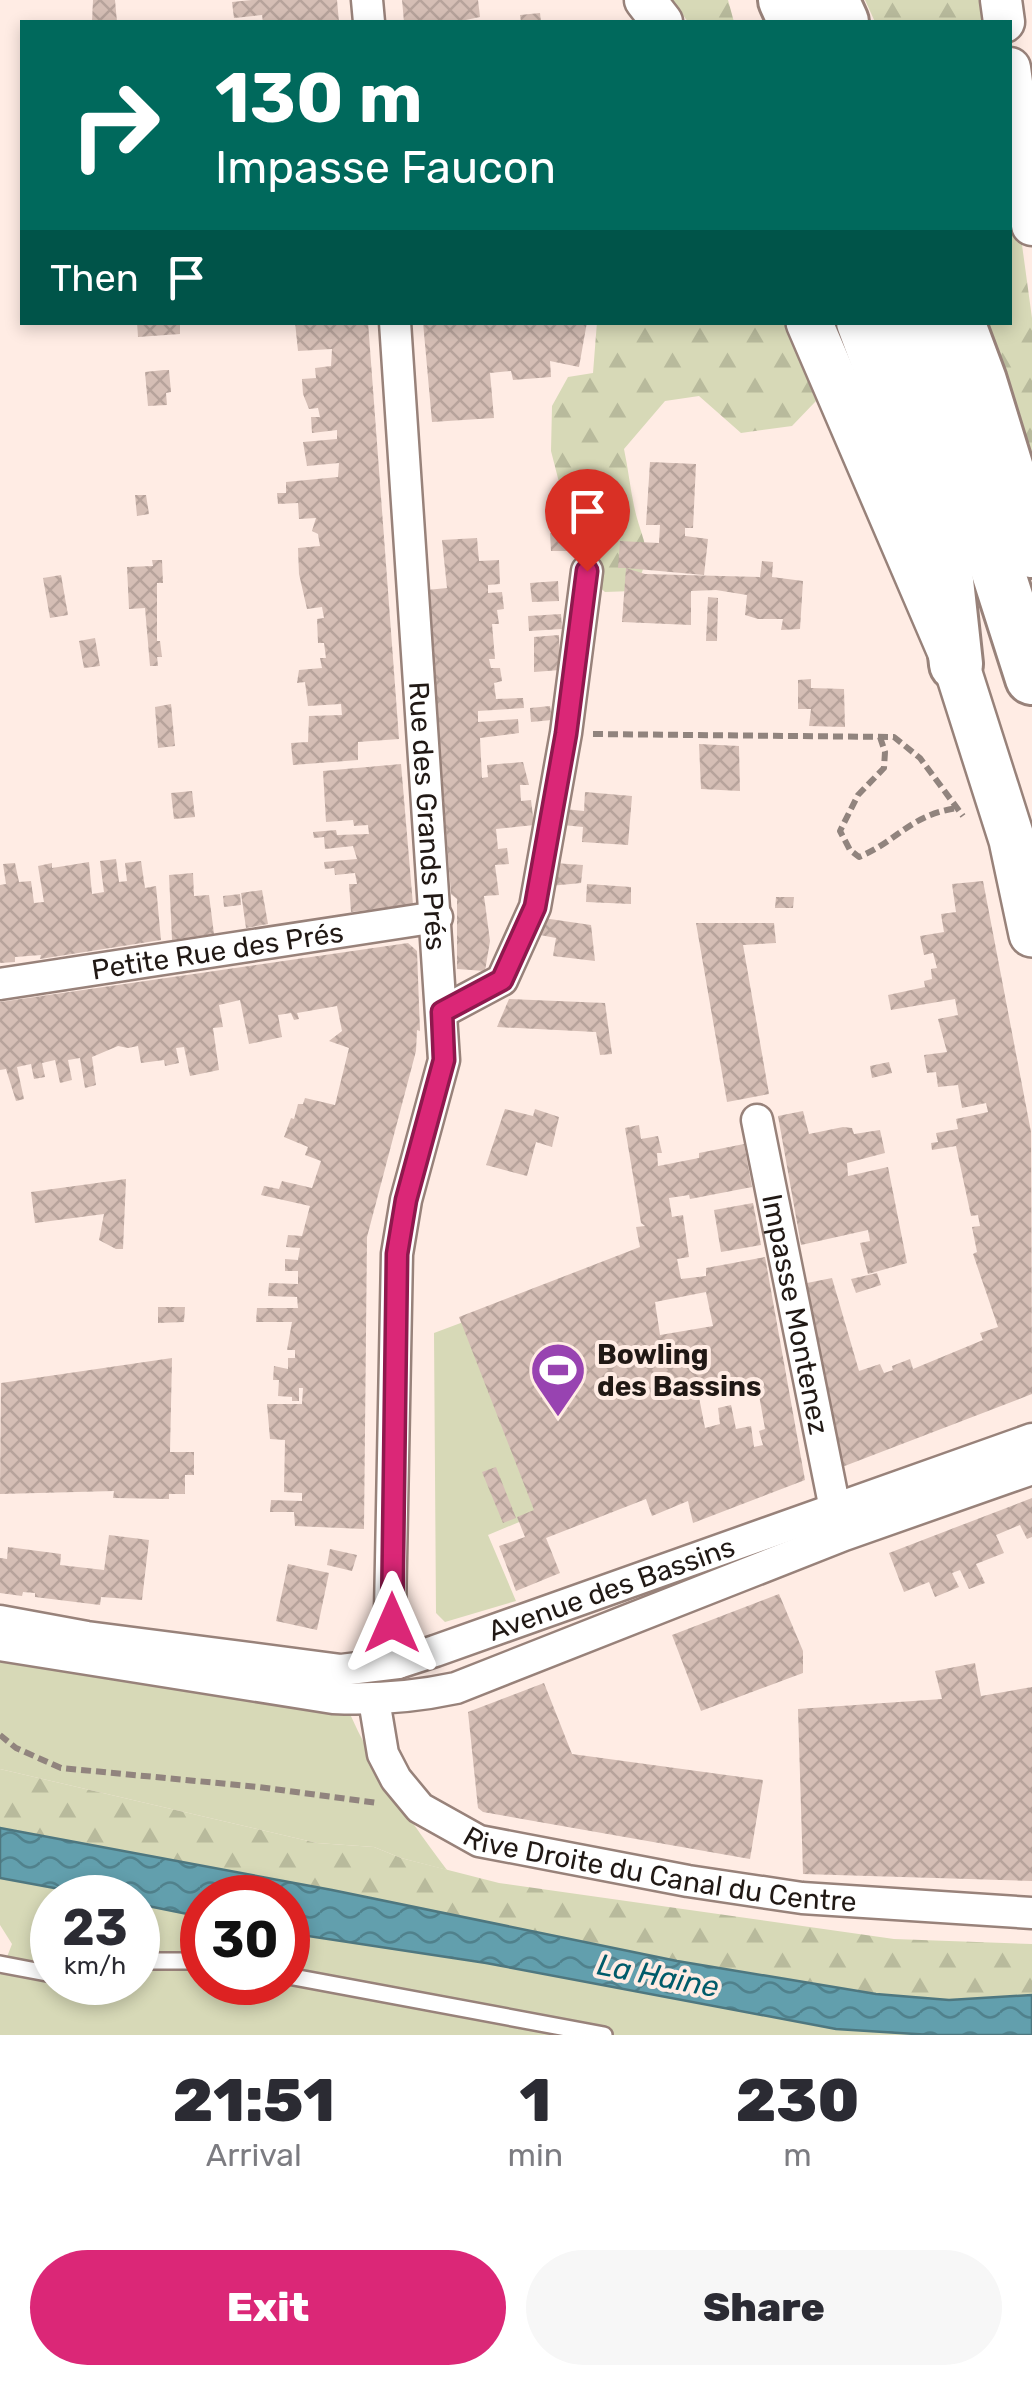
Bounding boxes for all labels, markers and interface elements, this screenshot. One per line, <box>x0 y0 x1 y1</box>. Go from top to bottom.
text: 130 m <box>215 57 423 140</box>
icon: right <box>50 60 180 190</box>
text: Impasse Faucon <box>215 141 556 194</box>
icon: arrive <box>159 250 214 305</box>
text: Then <box>50 255 139 301</box>
pin <box>545 469 630 572</box>
icon: arrive <box>560 484 615 539</box>
street label: Rue des Grands Prés <box>402 680 453 951</box>
street label: Petite Rue des Prés <box>89 916 346 987</box>
street label: Impasse Montenez <box>755 1191 836 1437</box>
place label: Bowling des Bassins <box>597 1338 761 1403</box>
sports icon: Bowling des Bassins <box>528 1340 588 1419</box>
street label: Avenue des Bassins <box>484 1530 739 1648</box>
position arrow <box>340 1571 444 1675</box>
street label: Rive Droite du Canal du Centre <box>457 1820 858 1919</box>
speed limit sign: 30 <box>180 1875 310 2005</box>
text: 23 <box>62 1898 128 1958</box>
water label: La Haine <box>594 1947 722 2005</box>
text: km/h <box>64 1951 126 1980</box>
text: 21:51 <box>173 2065 335 2136</box>
text: 1 <box>519 2065 551 2136</box>
text: 230 <box>736 2065 859 2136</box>
text: Arrival <box>206 2136 302 2174</box>
text: min <box>507 2136 563 2174</box>
text: m <box>783 2136 812 2174</box>
button: Exit <box>30 2250 506 2365</box>
button: Share <box>526 2250 1002 2365</box>

